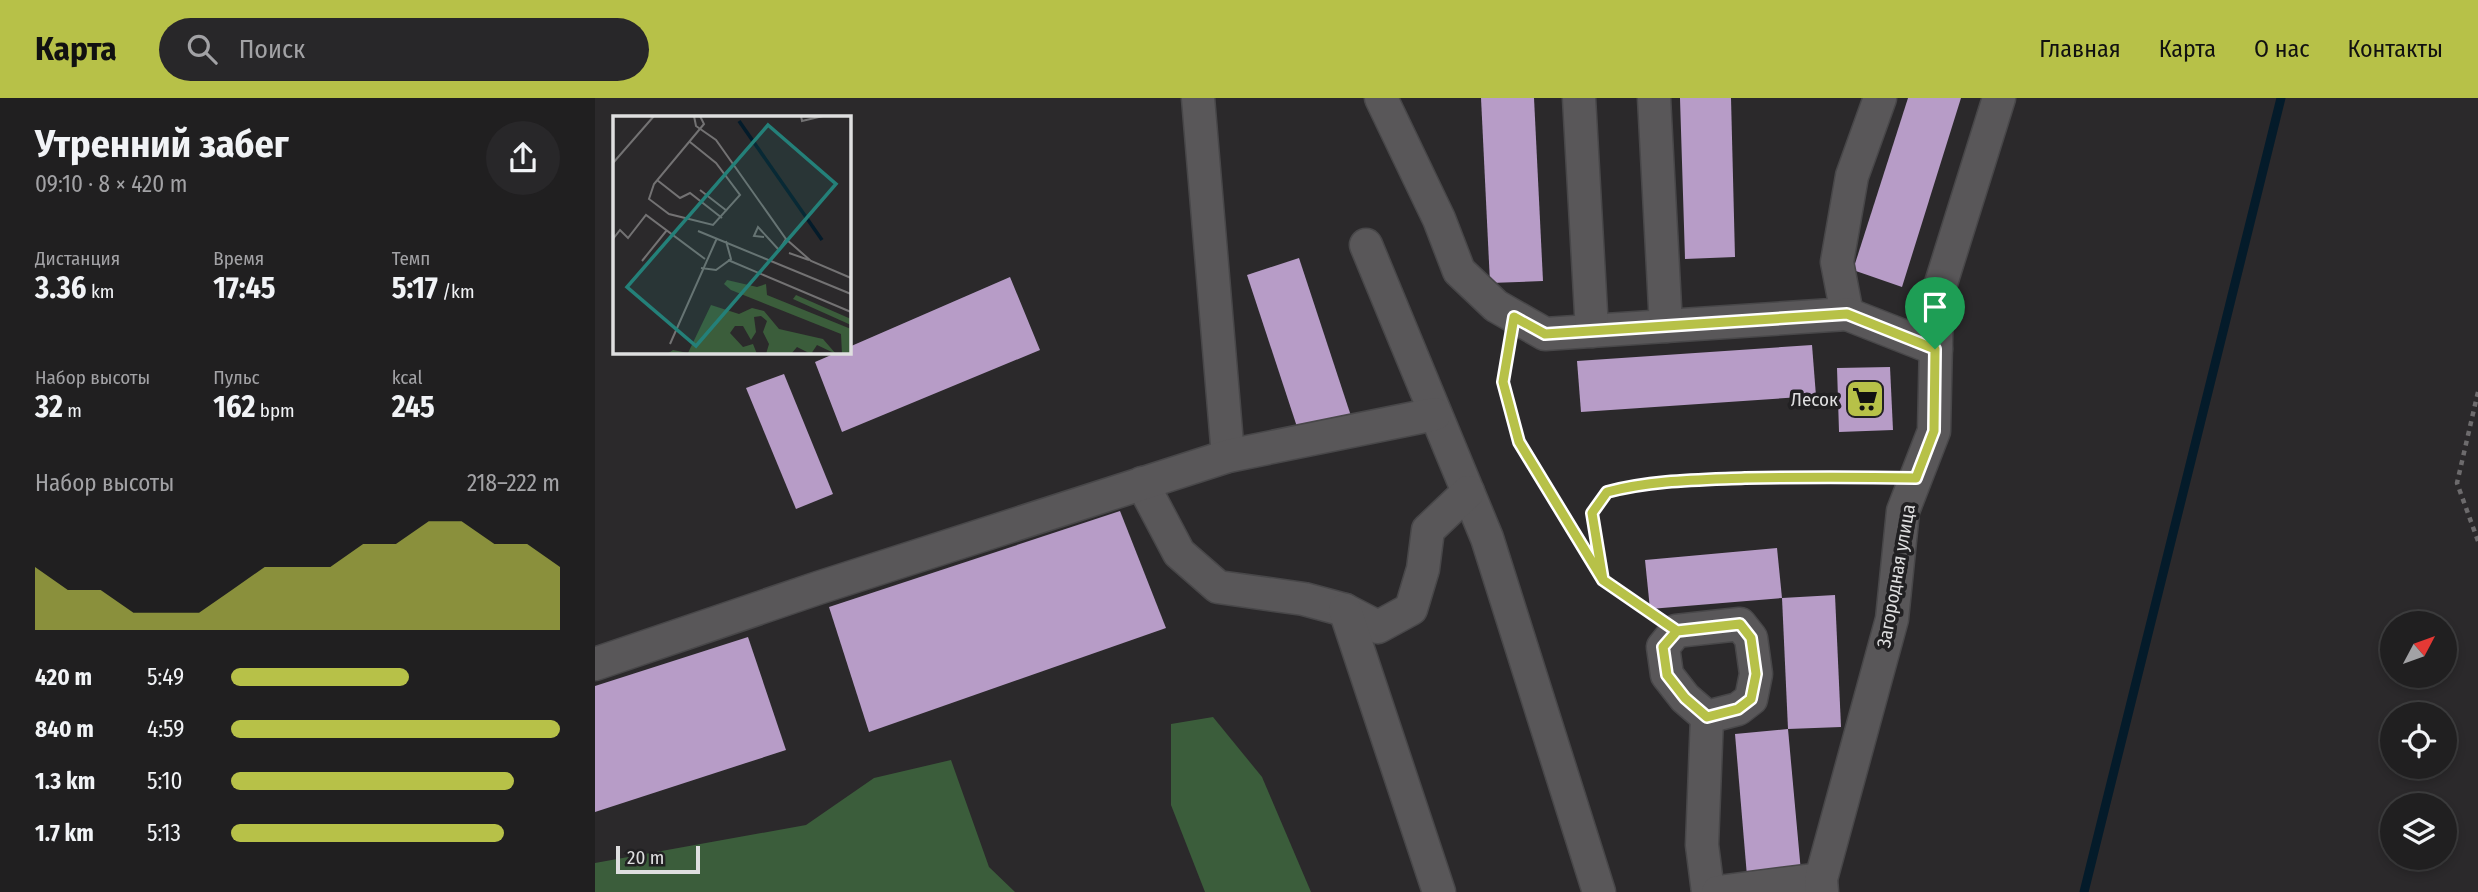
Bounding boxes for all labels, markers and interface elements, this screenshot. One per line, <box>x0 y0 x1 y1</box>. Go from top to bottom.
search box <box>159 18 649 81</box>
text: Карта <box>35 29 117 69</box>
icon: search <box>183 30 221 68</box>
text: Поиск <box>239 34 305 65</box>
text: Главная <box>2039 35 2121 63</box>
text: Карта <box>2159 35 2216 63</box>
text: О нас <box>2254 35 2309 63</box>
text: Контакты <box>2347 35 2443 63</box>
inset map <box>613 116 851 354</box>
text: Утренний забег <box>35 121 289 167</box>
button: share <box>486 121 560 195</box>
text: 09:10 · 8 × 420 m <box>35 170 187 198</box>
text: Дистанция <box>35 247 120 270</box>
text: Время <box>213 247 264 270</box>
text: Темп <box>392 247 430 270</box>
text: 3.36 <box>35 270 86 306</box>
text: 17:45 <box>213 270 275 306</box>
text: 5:17 <box>392 270 438 306</box>
pin <box>1905 277 1965 349</box>
text: km <box>86 280 114 303</box>
text: /km <box>438 280 475 303</box>
icon: arrive <box>1916 288 1954 326</box>
text: Набор высоты <box>35 366 150 389</box>
text: Пульс <box>213 366 260 389</box>
text: kcal <box>392 366 422 389</box>
supermarket icon: Лесок <box>1844 378 1886 420</box>
place label: Лесок <box>1791 388 1838 411</box>
text: 32 <box>35 389 63 425</box>
text: 162 <box>213 389 255 425</box>
text: 245 <box>392 389 435 425</box>
text: m <box>63 399 82 422</box>
text: bpm <box>255 399 295 422</box>
text: Набор высоты <box>35 469 174 497</box>
text: 218–222 m <box>467 469 560 497</box>
street label: Загородная улица <box>1872 502 1920 650</box>
north arrow <box>2380 611 2457 688</box>
map controls <box>2380 611 2457 870</box>
text: 420 m <box>35 663 92 691</box>
text: 5:49 <box>147 663 184 691</box>
button: locate <box>2380 702 2457 779</box>
text: 840 m <box>35 715 94 743</box>
text: 4:59 <box>147 715 185 743</box>
text: 1.3 km <box>35 767 95 795</box>
text: 5:10 <box>147 767 182 795</box>
button: layers <box>2380 793 2457 870</box>
text: 1.7 km <box>35 819 94 847</box>
text: 5:13 <box>147 819 181 847</box>
scale bar <box>616 843 700 875</box>
text: 20 m <box>627 846 664 869</box>

